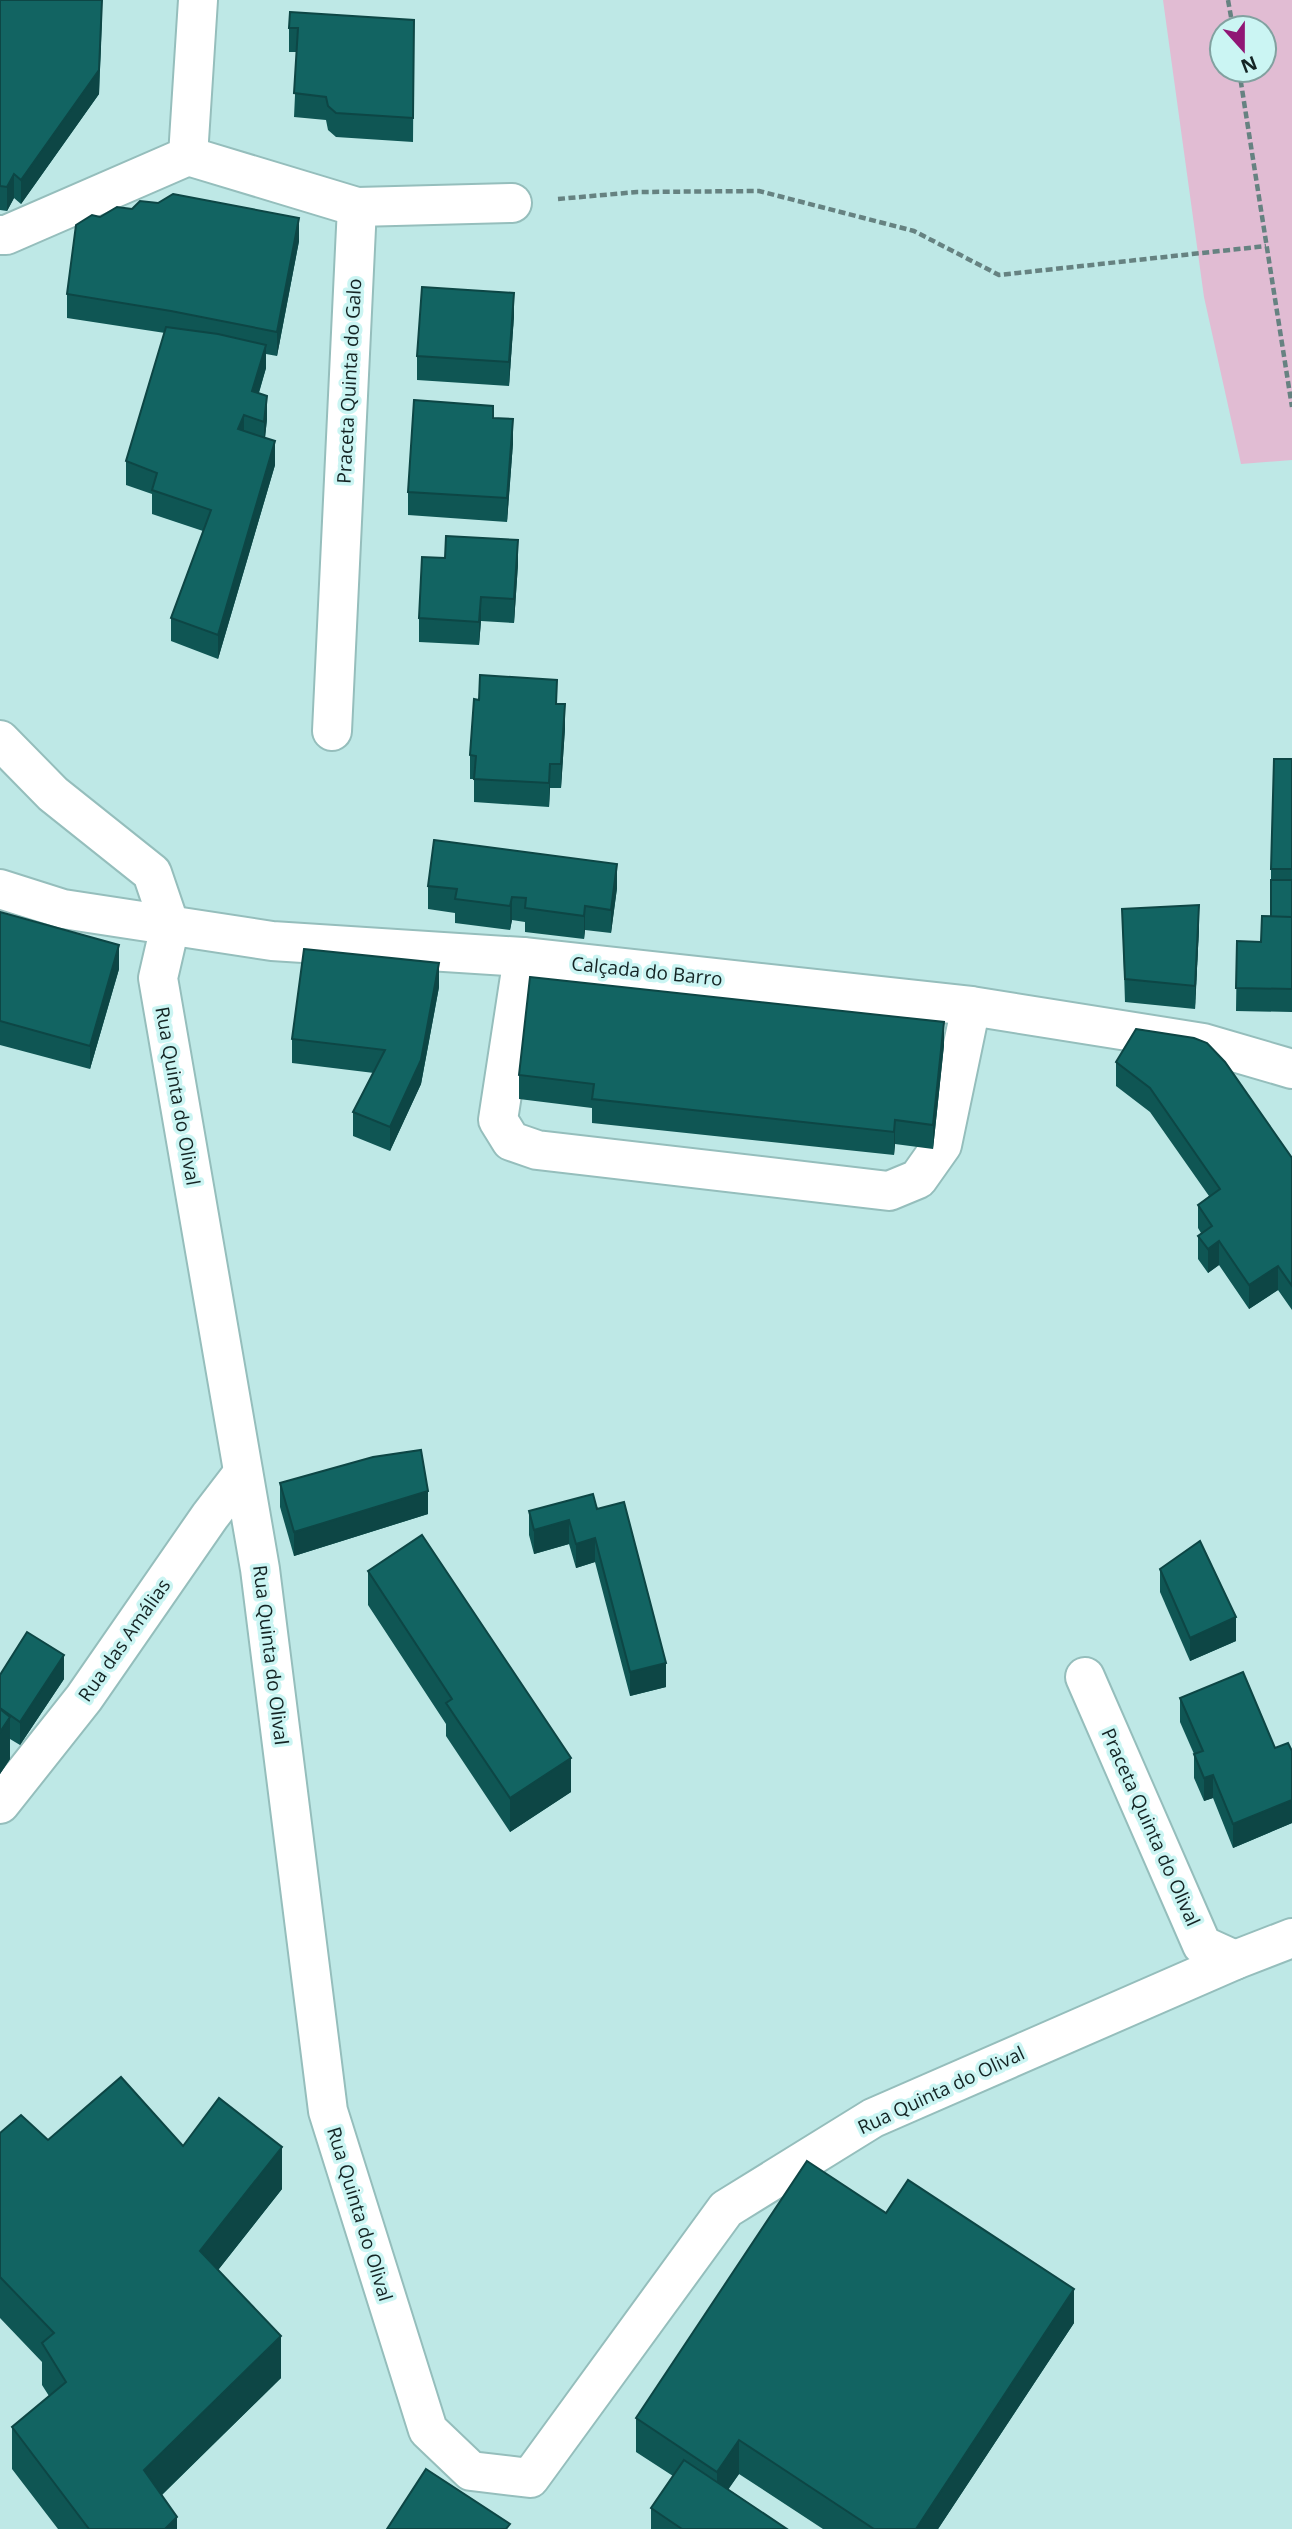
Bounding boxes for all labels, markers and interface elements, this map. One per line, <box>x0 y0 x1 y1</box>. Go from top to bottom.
north arrow <box>1208 14 1278 84</box>
text: N <box>1237 50 1261 80</box>
street label: Praceta Quinta do Galo <box>331 278 367 484</box>
street label: Calçada do Barro <box>570 950 724 992</box>
street label: Rua Quinta do Olival <box>149 1005 207 1187</box>
street label: Rua Quinta do Olival <box>247 1563 295 1747</box>
street label: Rua das Amálias <box>72 1573 176 1707</box>
street label: Praceta Quinta do Olival <box>1096 1724 1206 1930</box>
street label: Rua Quinta do Olival <box>853 2040 1029 2140</box>
street label: Rua Quinta do Olival <box>321 2124 399 2304</box>

